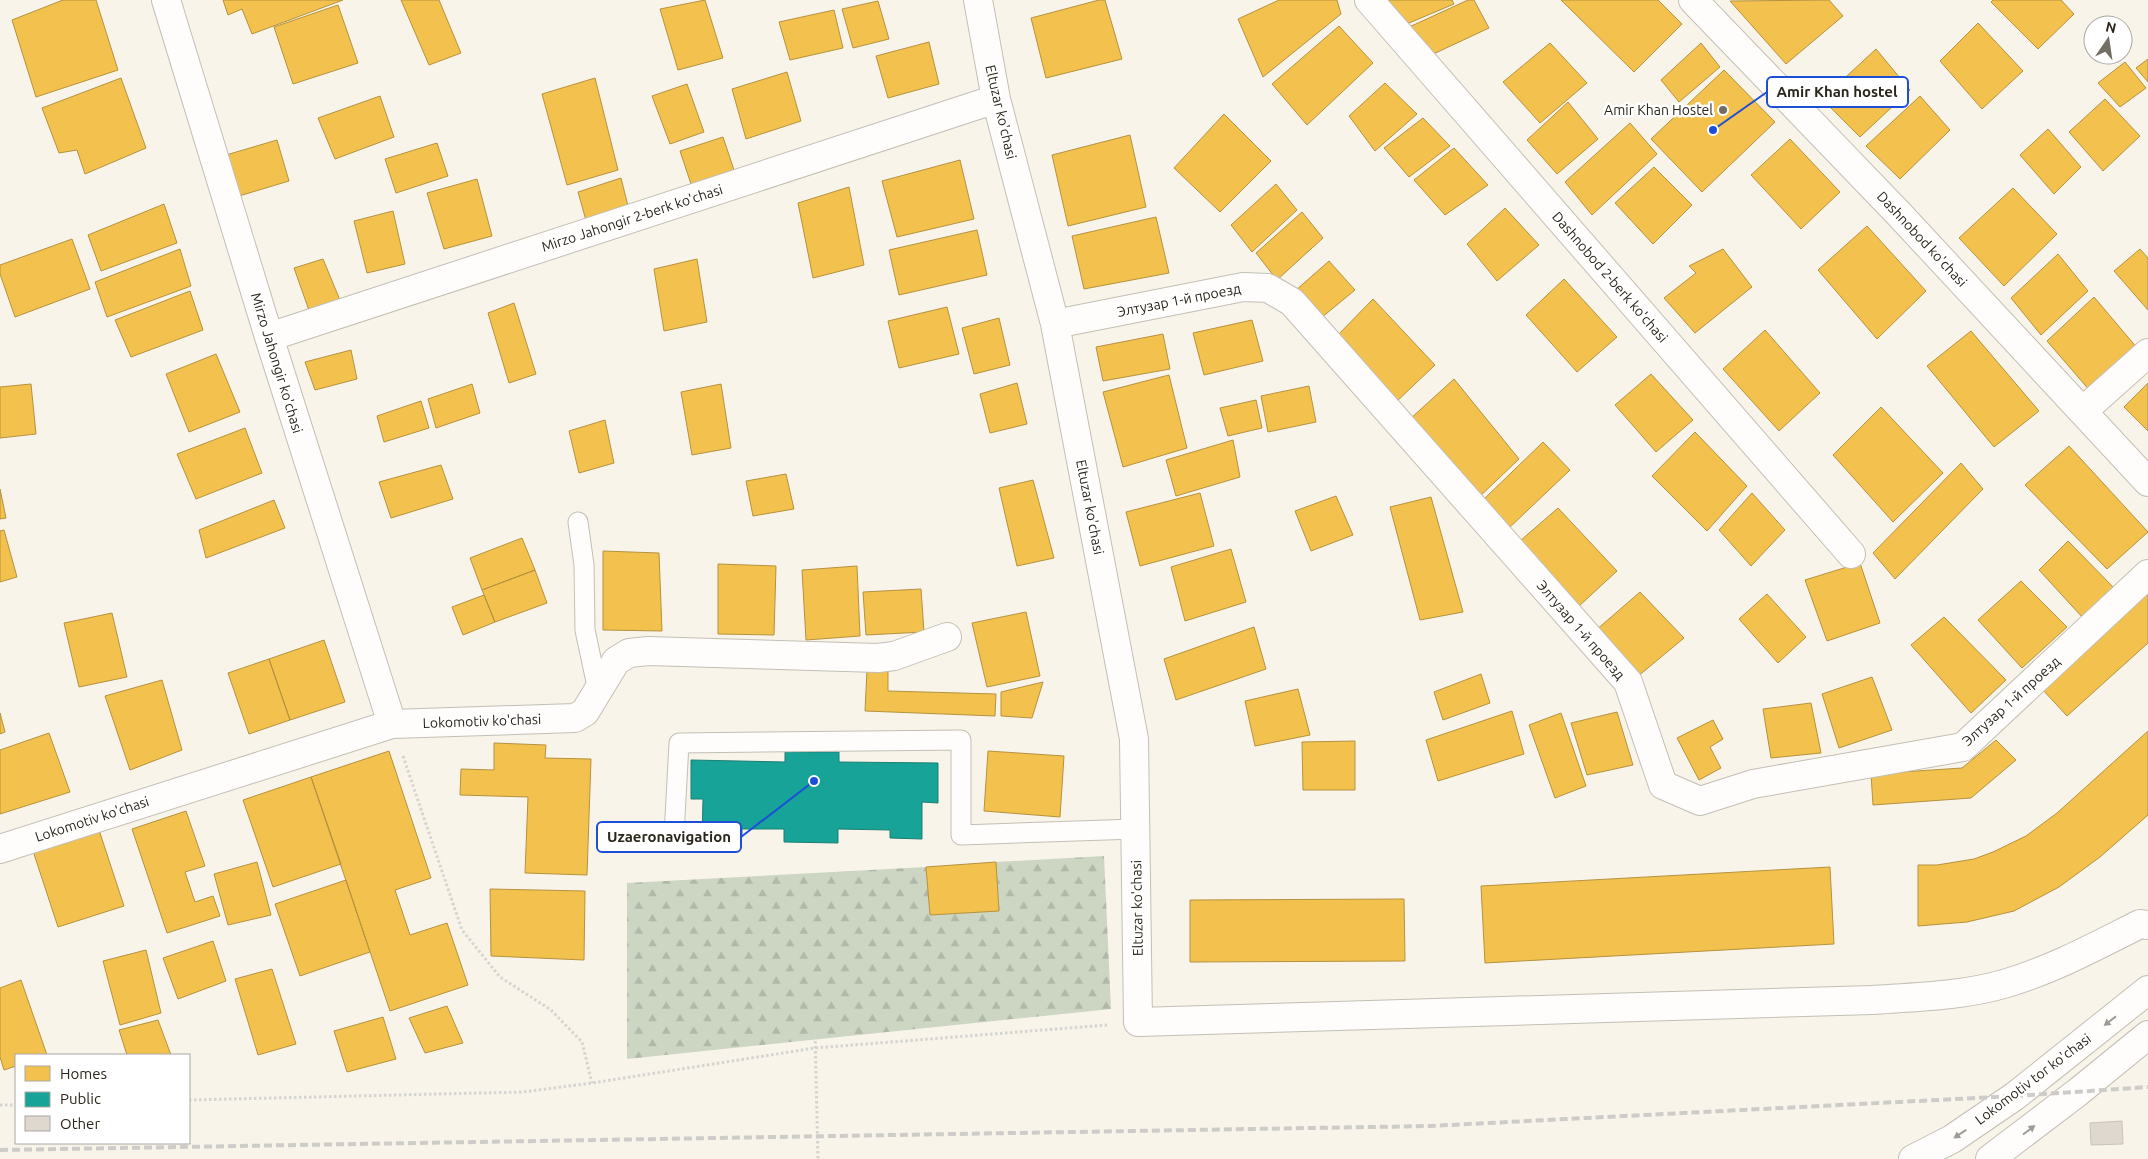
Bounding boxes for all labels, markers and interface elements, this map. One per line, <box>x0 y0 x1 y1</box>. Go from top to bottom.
north arrow <box>2083 15 2133 65</box>
text: N <box>2104 18 2118 36</box>
street label: Eltuzar ko'chasi <box>982 63 1020 161</box>
callout: Amir Khan hostel <box>1767 77 1908 107</box>
text: Amir Khan hostel <box>1777 83 1898 100</box>
place label: Amir Khan Hostel <box>1604 102 1713 118</box>
marker: Amir Khan Hostel <box>1717 104 1729 116</box>
street label: Mirzo Jahongir 2-berk ko'chasi <box>539 181 725 255</box>
street label: Dashnobod ko'chasi <box>1874 188 1970 290</box>
street label: Dashnobod 2-berk ko'chasi <box>1549 208 1671 346</box>
street label: Элтузар 1-й проезд <box>1116 280 1242 320</box>
street label: Mirzo Jahongir ko'chasi <box>248 291 306 435</box>
street label: Eltuzar ko'chasi <box>1073 458 1107 556</box>
street label: Элтузар 1-й проезд <box>1534 577 1628 683</box>
street label: Элтузар 1-й проезд <box>1959 653 2063 749</box>
street label: Lokomotiv ko'chasi <box>422 711 542 731</box>
street label: Lokomotiv ko'chasi <box>33 793 151 845</box>
callout: Uzaeronavigation <box>597 822 741 852</box>
text: Uzaeronavigation <box>607 828 731 845</box>
street label: Eltuzar ko'chasi <box>1128 860 1146 956</box>
one-way arrow <box>2104 1015 2117 1026</box>
street label: Lokomotiv tor ko'chasi <box>1972 1030 2094 1128</box>
legend <box>15 1054 190 1144</box>
text: Homes <box>60 1065 107 1082</box>
text: Public <box>60 1090 101 1107</box>
text: Other <box>60 1115 100 1132</box>
one-way arrow <box>2022 1124 2035 1135</box>
one-way arrow <box>1953 1129 1967 1139</box>

